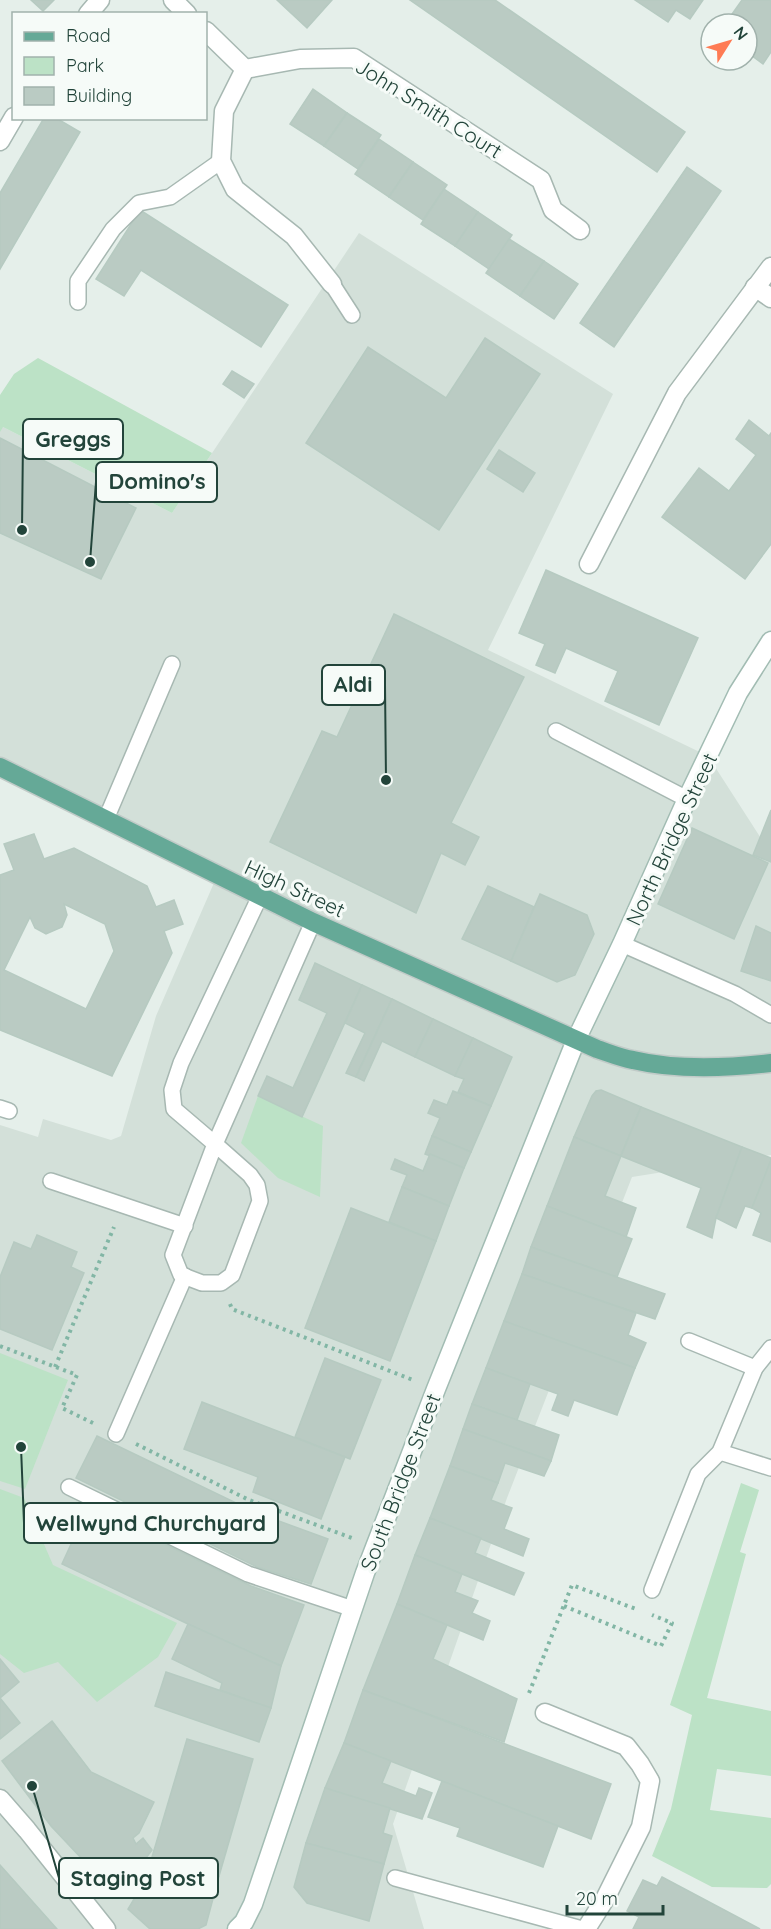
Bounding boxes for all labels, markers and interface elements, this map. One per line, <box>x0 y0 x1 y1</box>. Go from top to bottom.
legend <box>12 12 207 120</box>
north arrow <box>699 12 759 72</box>
text: N <box>729 22 753 44</box>
text: Road <box>66 24 111 47</box>
street label: John Smith Court <box>351 52 507 164</box>
text: Park <box>66 54 104 77</box>
text: Building <box>66 84 132 107</box>
callout: Greggs <box>23 419 123 459</box>
text: Greggs <box>35 425 111 453</box>
callout: Domino's <box>96 462 217 502</box>
text: Domino's <box>108 467 206 495</box>
callout: Aldi <box>322 665 385 705</box>
text: Aldi <box>334 670 372 698</box>
street label: North Bridge Street <box>620 749 722 929</box>
street label: High Street <box>241 853 349 923</box>
street label: South Bridge Street <box>354 1390 446 1574</box>
callout: Wellwynd Churchyard <box>24 1503 278 1543</box>
text: Wellwynd Churchyard <box>36 1509 266 1537</box>
callout: Staging Post <box>59 1858 218 1898</box>
text: Staging Post <box>71 1864 205 1892</box>
scale bar <box>567 1878 663 1916</box>
text: 20 m <box>576 1887 618 1910</box>

